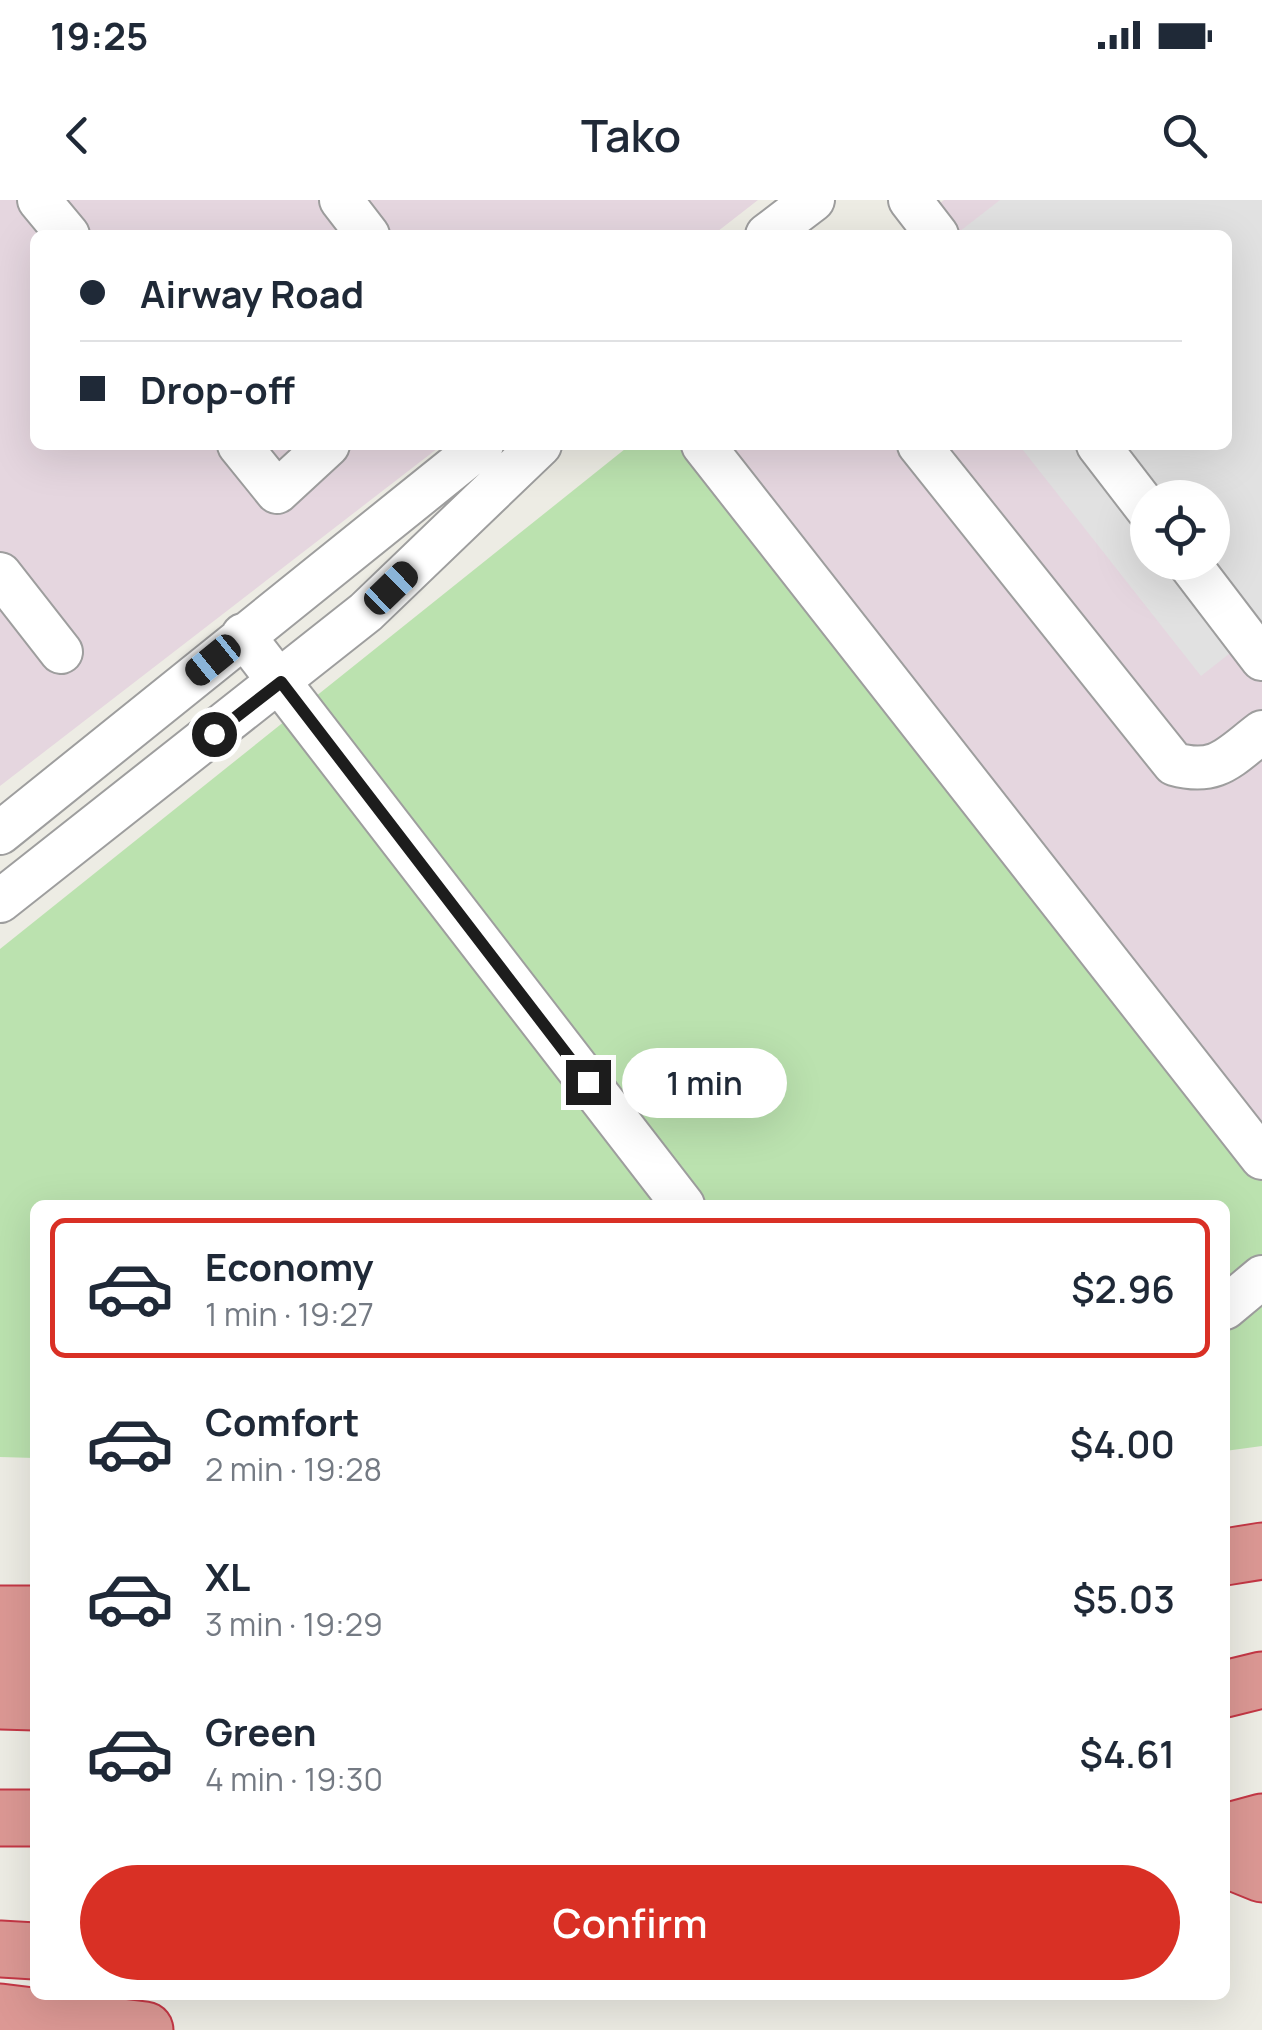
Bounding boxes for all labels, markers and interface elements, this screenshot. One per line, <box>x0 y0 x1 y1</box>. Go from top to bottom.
text: 19:25 <box>50 9 148 61</box>
text: Tako <box>581 104 681 166</box>
icon: back <box>50 108 105 163</box>
icon: search <box>1157 108 1212 163</box>
text: Airway Road <box>140 267 364 319</box>
text: Drop-off <box>140 363 295 415</box>
map controls <box>1130 480 1230 580</box>
button: locate <box>1130 480 1230 580</box>
car <box>359 556 423 620</box>
car <box>180 629 246 691</box>
route start <box>192 712 237 757</box>
callout: 1 min <box>623 1047 788 1117</box>
route end <box>566 1060 611 1105</box>
text: 1 min <box>666 1061 743 1105</box>
text: Economy <box>205 1240 374 1292</box>
icon: car <box>85 1243 175 1333</box>
text: $2.96 <box>1071 1262 1175 1314</box>
text: 1 min · 19:27 <box>205 1292 374 1336</box>
text: Comfort <box>205 1395 359 1447</box>
icon: car <box>85 1398 175 1488</box>
text: $4.00 <box>1070 1417 1175 1469</box>
text: 2 min · 19:28 <box>205 1447 382 1491</box>
text: XL <box>205 1550 250 1602</box>
icon: car <box>85 1553 175 1643</box>
text: $5.03 <box>1072 1572 1175 1624</box>
text: 3 min · 19:29 <box>205 1602 383 1646</box>
text: Green <box>205 1705 317 1757</box>
icon: car <box>85 1708 175 1798</box>
text: $4.61 <box>1080 1727 1175 1779</box>
text: 4 min · 19:30 <box>205 1757 383 1801</box>
button: Confirm <box>80 1865 1180 1980</box>

